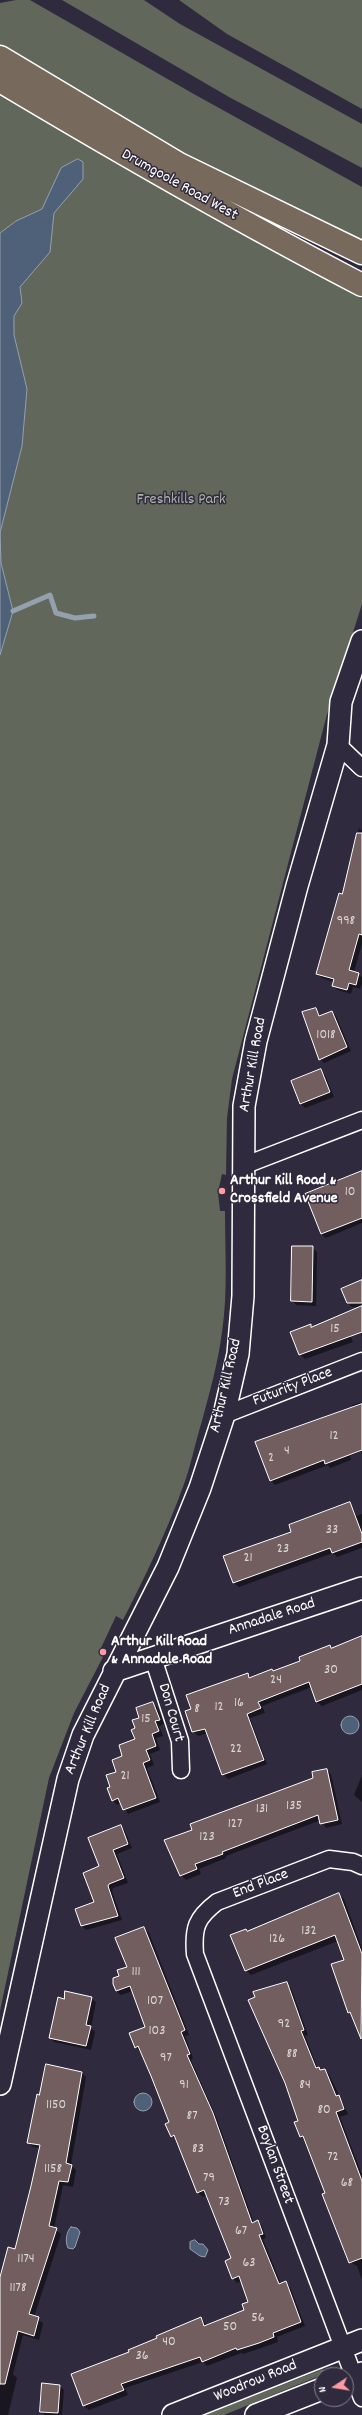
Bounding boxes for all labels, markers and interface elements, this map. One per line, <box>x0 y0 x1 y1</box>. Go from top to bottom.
street label: Drumgoole Road West <box>117 146 241 226</box>
park label: Freshkills Park <box>137 491 225 511</box>
house number: 998 <box>337 914 355 930</box>
street label: Arthur Kill Road <box>236 1016 272 1114</box>
house number: 1018 <box>316 1028 336 1044</box>
place label: Arthur Kill Road & Crossfield Avenue <box>230 1172 338 1210</box>
house number: 10 <box>345 1185 355 1201</box>
marker: Arthur Kill Road & Crossfield Avenue <box>217 1186 227 1196</box>
house number: 15 <box>330 1322 340 1338</box>
street label: Arthur Kill Road <box>207 1337 247 1435</box>
street label: Futurity Place <box>250 1364 336 1412</box>
house number: 12 <box>329 1429 339 1445</box>
house number: 4 <box>284 1444 290 1460</box>
house number: 2 <box>268 1451 274 1467</box>
house number: 33 <box>326 1523 338 1539</box>
house number: 23 <box>277 1542 289 1558</box>
house number: 21 <box>243 1551 253 1567</box>
street label: Annadale Road <box>226 1595 318 1641</box>
place label: Arthur Kill Road & Annadale Road <box>111 1633 212 1671</box>
marker: Arthur Kill Road & Annadale Road <box>98 1647 108 1657</box>
house number: 30 <box>324 1663 338 1679</box>
house number: 24 <box>270 1673 282 1689</box>
street label: Don Court <box>152 1681 188 1745</box>
street label: Arthur Kill Road <box>61 1682 117 1778</box>
house number: 16 <box>234 1696 244 1712</box>
house number: 12 <box>214 1700 224 1716</box>
house number: 8 <box>194 1702 200 1718</box>
house number: 15 <box>141 1712 151 1728</box>
house number: 22 <box>230 1742 242 1758</box>
house number: 21 <box>120 1769 130 1785</box>
house number: 135 <box>286 1799 302 1815</box>
house number: 131 <box>256 1802 268 1818</box>
house number: 127 <box>228 1817 242 1833</box>
house number: 123 <box>199 1830 215 1846</box>
street label: End Place <box>231 1866 291 1904</box>
house number: 132 <box>301 1924 317 1940</box>
house number: 126 <box>269 1932 285 1948</box>
house number: 111 <box>131 1965 141 1981</box>
house number: 107 <box>147 1994 163 2010</box>
house number: 92 <box>278 2017 290 2033</box>
house number: 103 <box>149 2024 165 2040</box>
house number: 88 <box>286 2047 298 2063</box>
house number: 97 <box>160 2051 172 2067</box>
house number: 91 <box>179 2078 189 2094</box>
house number: 84 <box>299 2078 311 2094</box>
house number: 1150 <box>46 2098 66 2114</box>
house number: 80 <box>317 2103 331 2119</box>
house number: 87 <box>187 2109 197 2125</box>
street label: Boylan Street <box>251 2123 297 2207</box>
house number: 83 <box>192 2142 204 2158</box>
house number: 72 <box>327 2150 339 2166</box>
house number: 1158 <box>44 2162 62 2178</box>
house number: 79 <box>203 2171 215 2187</box>
house number: 68 <box>341 2176 353 2192</box>
house number: 73 <box>218 2195 230 2211</box>
house number: 67 <box>235 2224 247 2240</box>
house number: 1174 <box>17 2252 35 2268</box>
house number: 63 <box>242 2256 256 2272</box>
house number: 1178 <box>9 2281 27 2297</box>
house number: 56 <box>251 2311 265 2327</box>
house number: 50 <box>223 2320 237 2336</box>
house number: 40 <box>162 2335 176 2351</box>
house number: 36 <box>135 2349 149 2365</box>
street label: Woodrow Road <box>212 2357 300 2407</box>
north arrow <box>314 2367 354 2407</box>
text: N <box>315 2385 332 2394</box>

